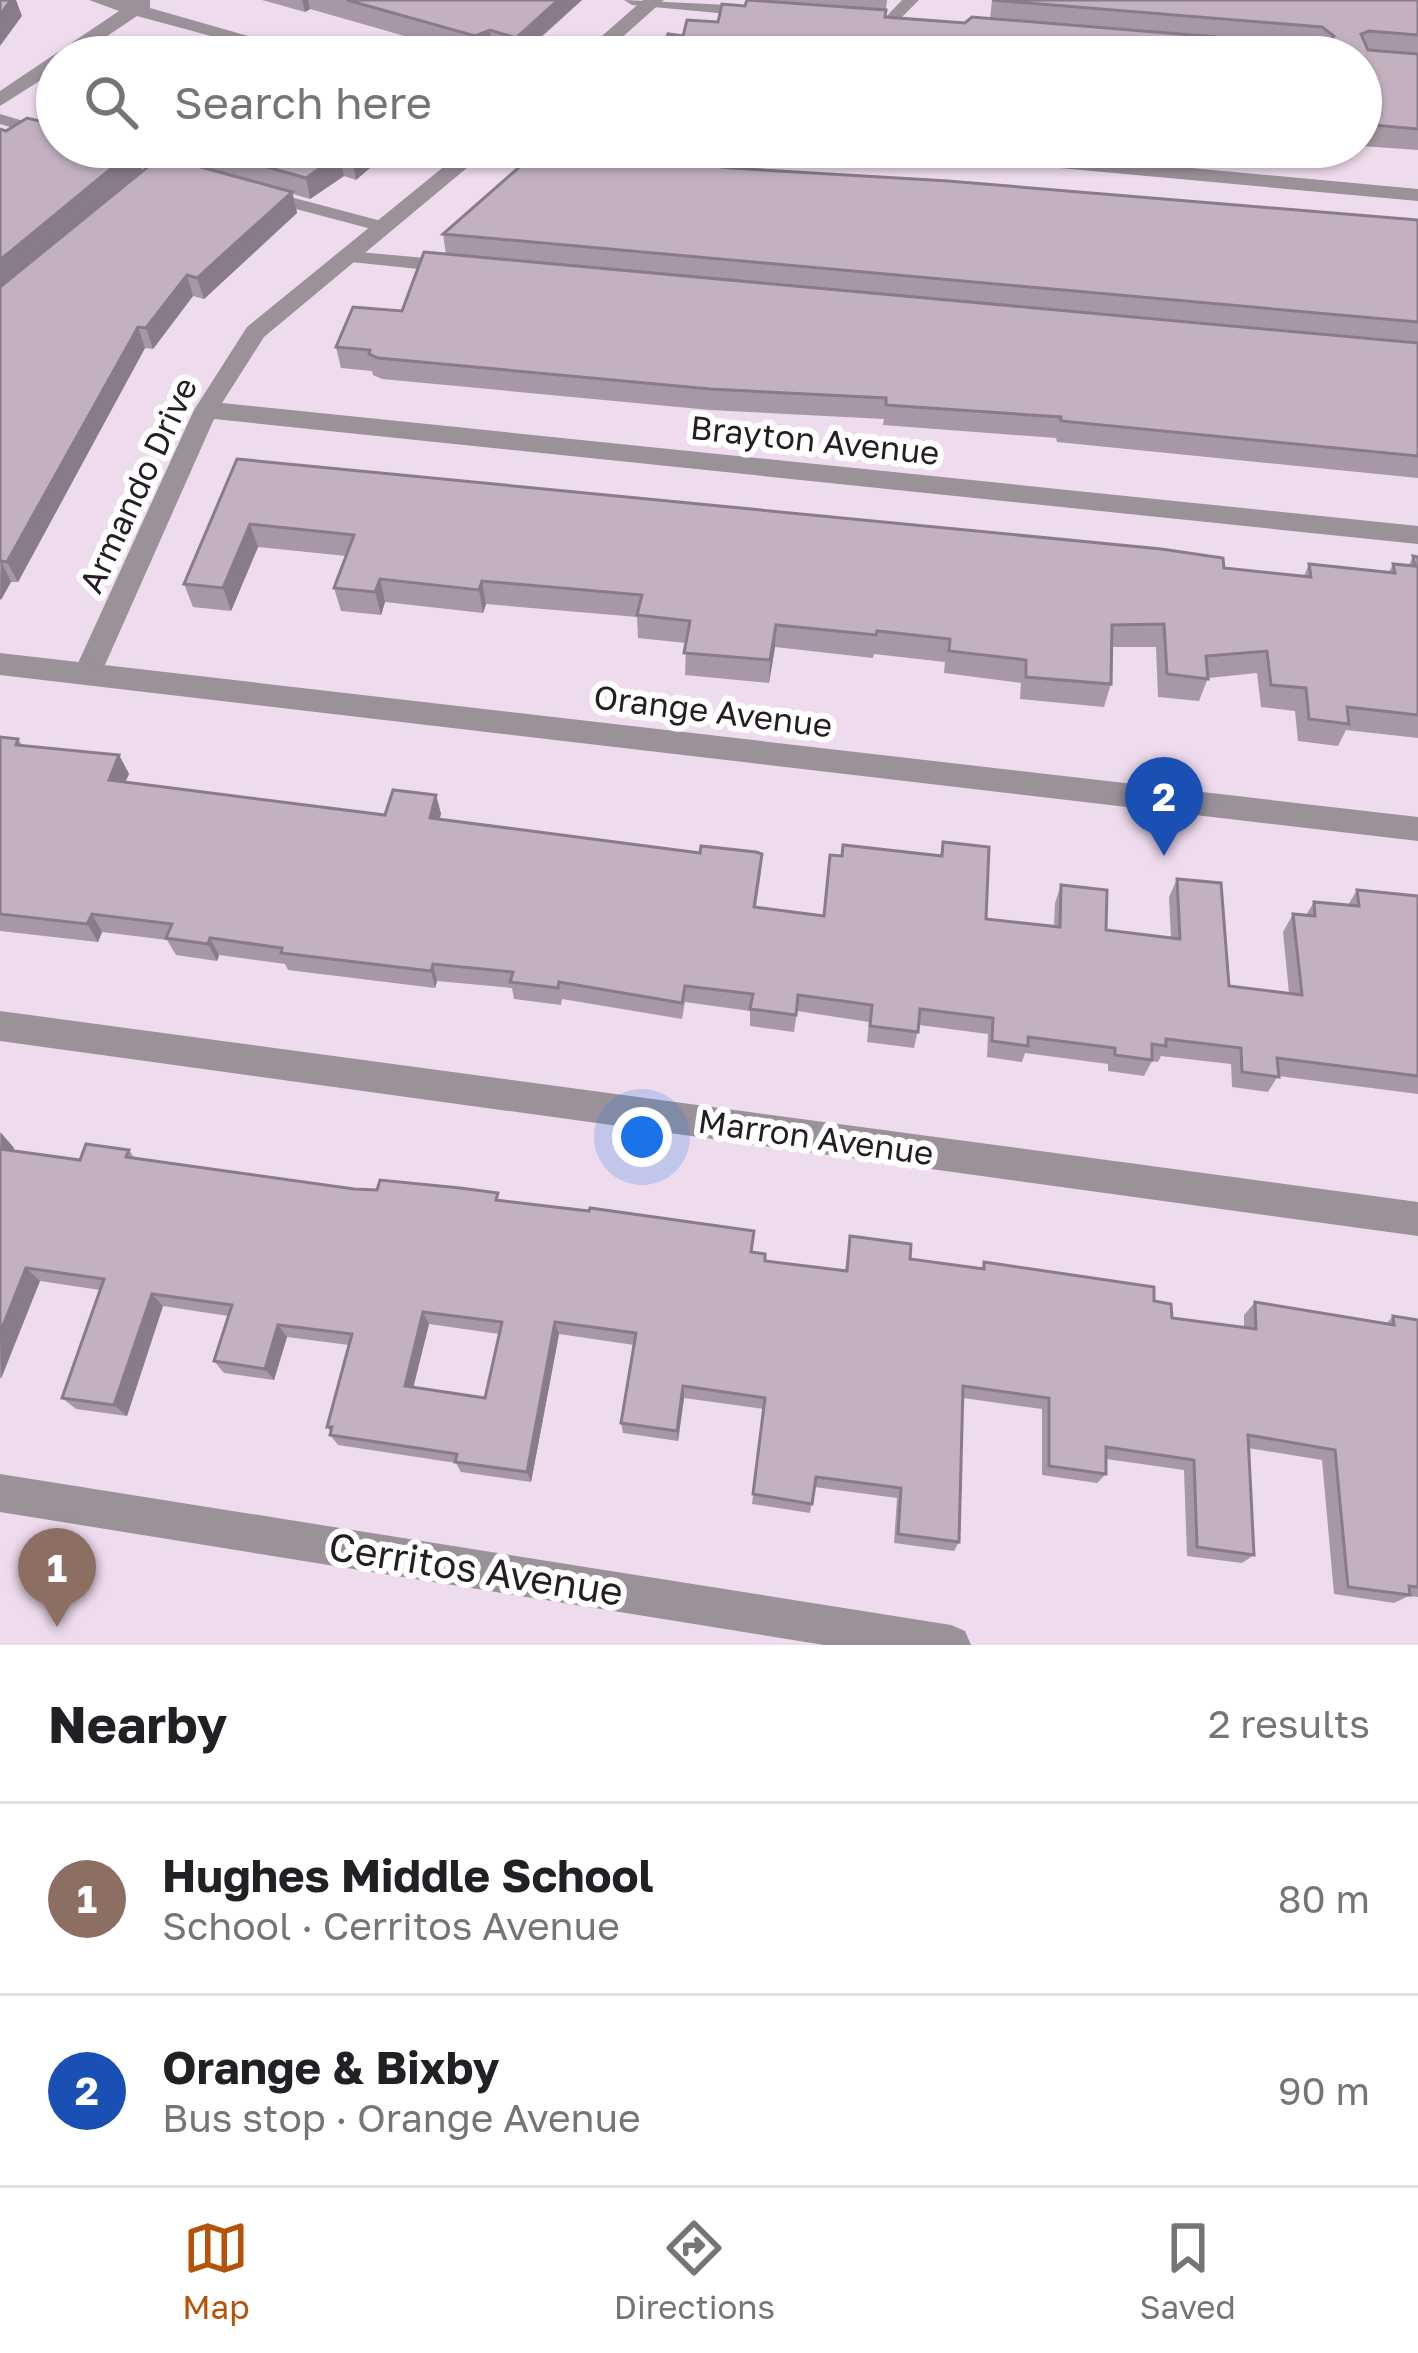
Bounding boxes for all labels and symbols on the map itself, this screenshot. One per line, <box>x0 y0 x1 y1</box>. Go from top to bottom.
street label: Armando Drive <box>71 371 205 599</box>
street label: Brayton Avenue <box>689 407 941 472</box>
street label: Orange Avenue <box>592 677 835 744</box>
pin: 2 <box>1125 757 1203 856</box>
street label: Marron Avenue <box>696 1101 936 1172</box>
your location <box>612 1107 672 1167</box>
street label: Cerritos Avenue <box>326 1522 626 1615</box>
pin: 1 <box>18 1528 96 1627</box>

